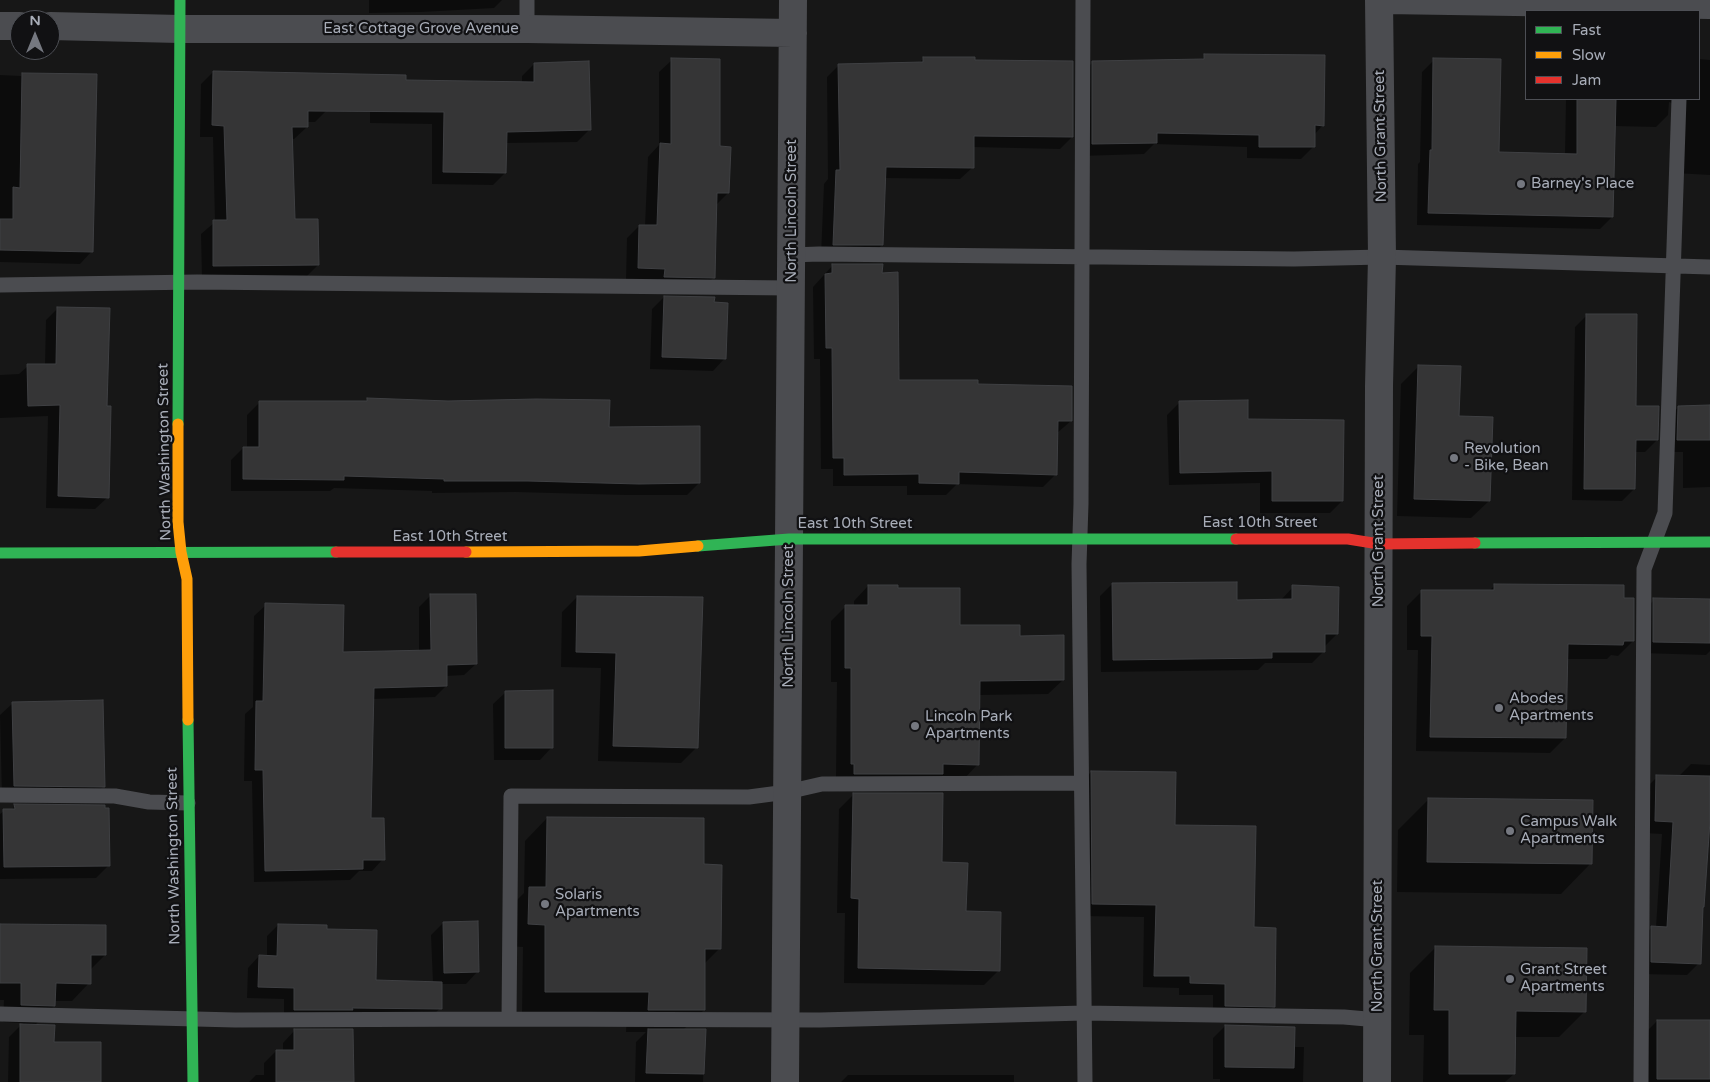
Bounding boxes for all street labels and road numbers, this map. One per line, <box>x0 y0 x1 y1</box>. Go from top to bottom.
street label: East Cottage Grove Avenue <box>323 20 519 38</box>
street label: North Grant Street <box>1371 70 1391 202</box>
street label: North Lincoln Street <box>783 139 801 283</box>
street label: North Washington Street <box>154 363 176 541</box>
street label: North Grant Street <box>1370 475 1388 607</box>
street label: East 10th Street <box>1202 514 1318 532</box>
street label: East 10th Street <box>797 515 913 533</box>
street label: East 10th Street <box>392 528 508 546</box>
street label: North Lincoln Street <box>780 544 798 688</box>
street label: North Washington Street <box>163 767 185 945</box>
street label: North Grant Street <box>1369 880 1387 1012</box>

